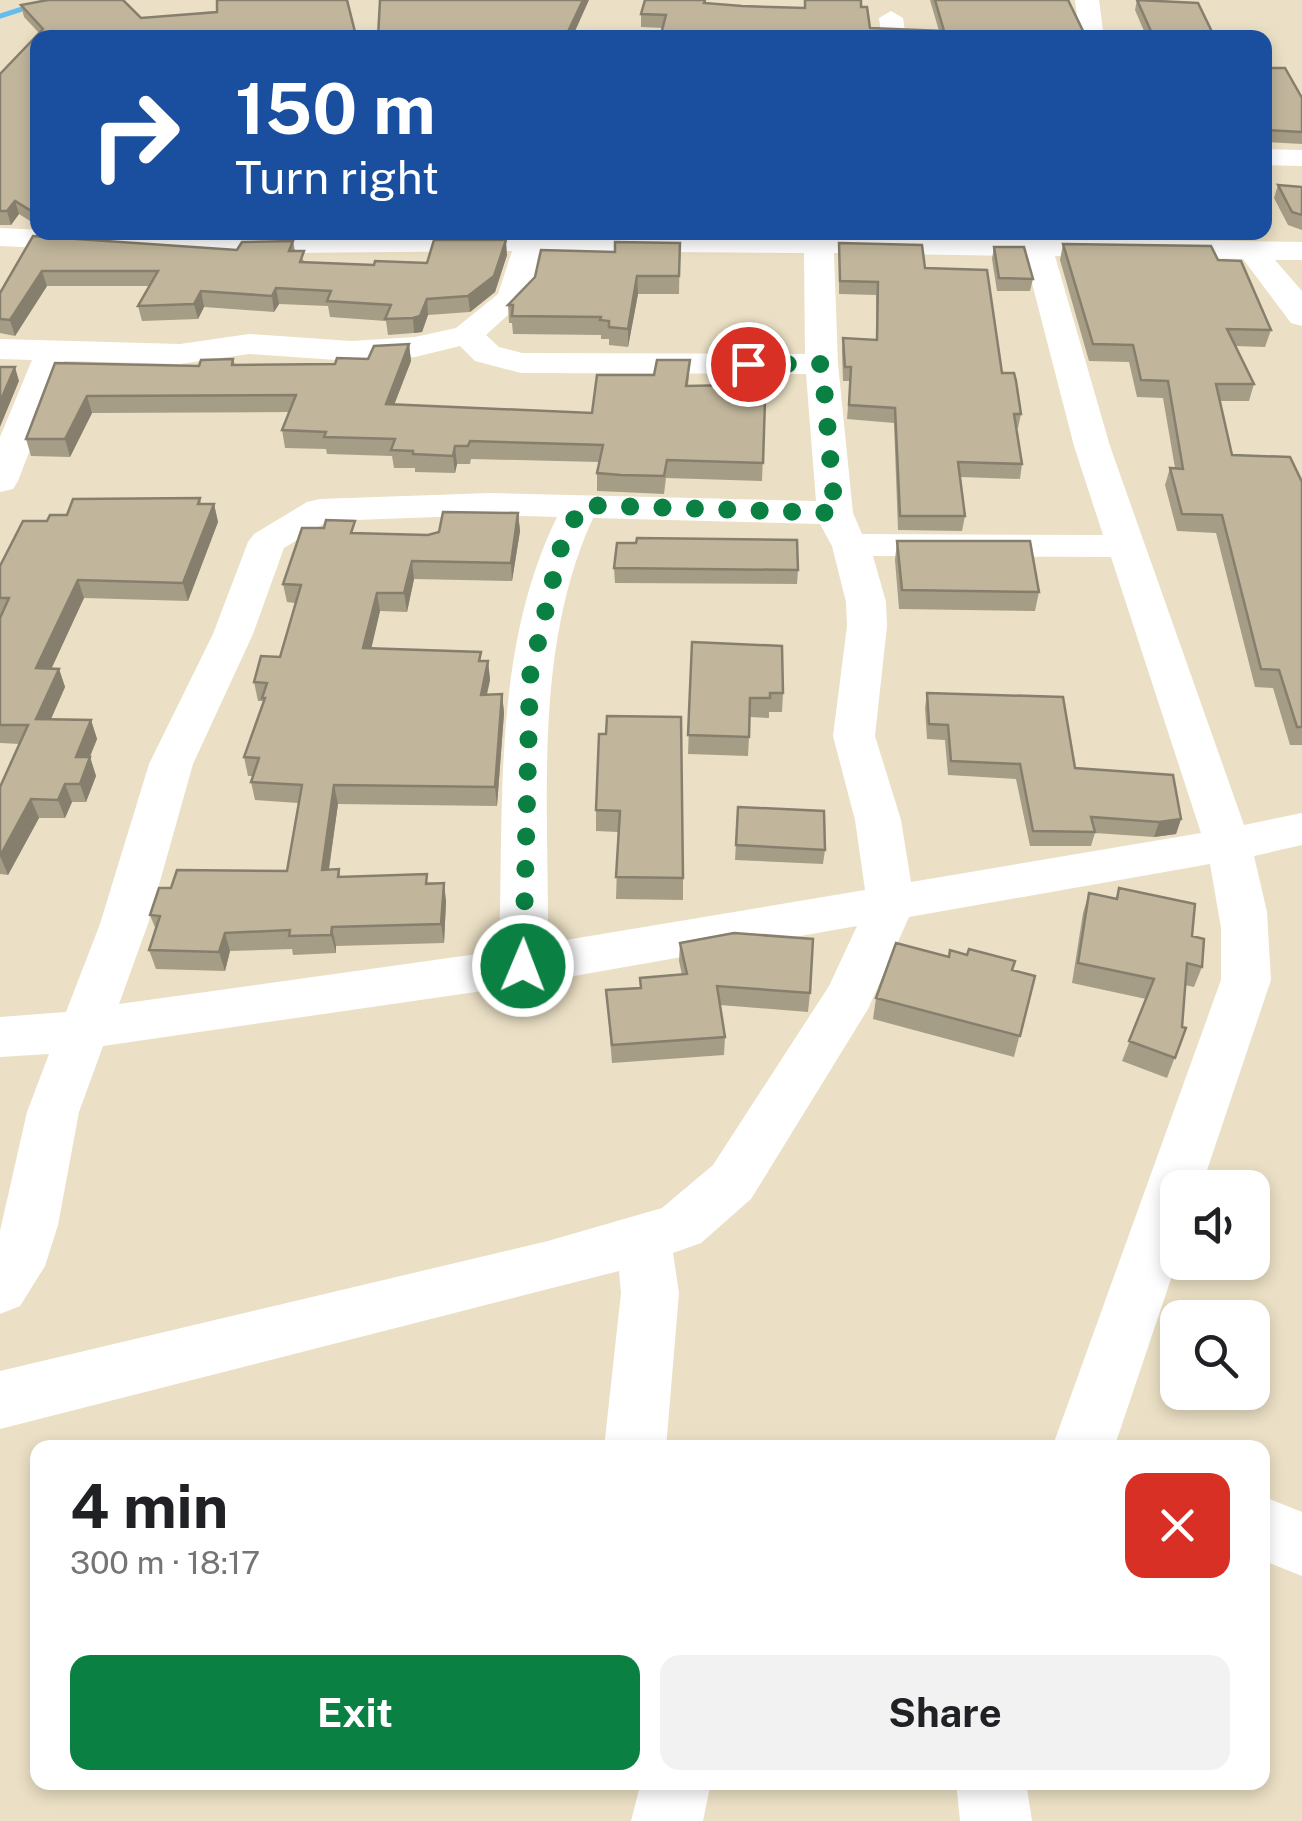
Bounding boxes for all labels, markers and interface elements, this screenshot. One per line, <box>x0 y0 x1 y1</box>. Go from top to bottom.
text: 150 m <box>235 67 436 150</box>
icon: right <box>70 70 200 200</box>
text: Turn right <box>235 151 439 204</box>
pin <box>706 322 791 407</box>
icon: arrive <box>721 337 776 392</box>
position arrow <box>471 914 575 1018</box>
map controls <box>1160 1170 1270 1410</box>
button: sound <box>1160 1170 1270 1280</box>
button: search <box>1160 1300 1270 1410</box>
text: 4 min <box>70 1471 228 1542</box>
button: close <box>1125 1473 1230 1578</box>
text: 300 m · 18:17 <box>70 1544 260 1581</box>
button: Exit <box>70 1655 640 1770</box>
button: Share <box>660 1655 1230 1770</box>

